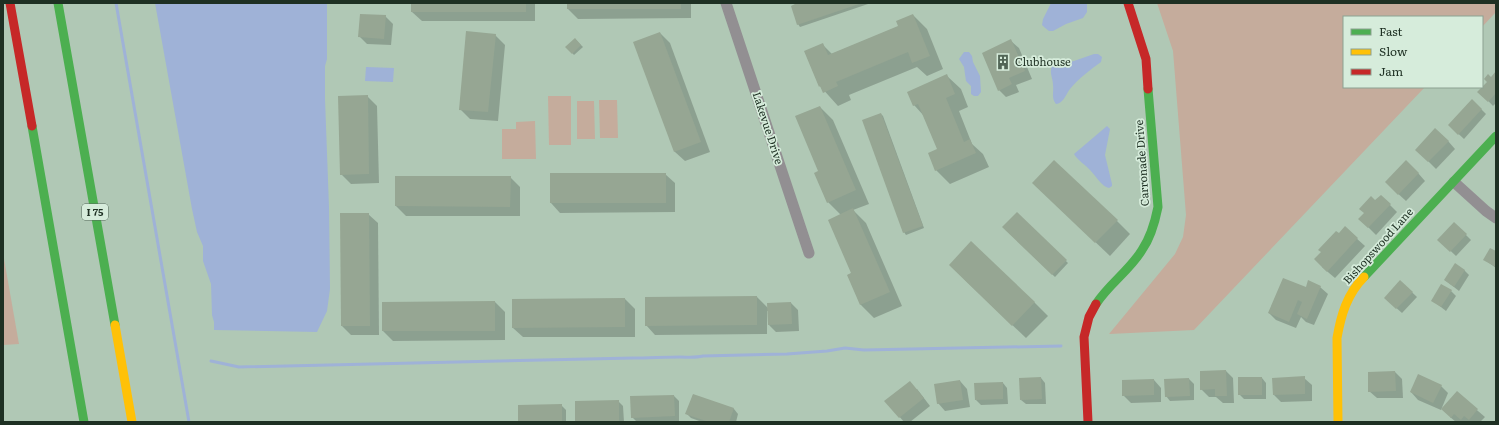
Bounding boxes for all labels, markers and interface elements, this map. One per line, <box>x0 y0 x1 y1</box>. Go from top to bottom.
legend <box>1343 16 1483 88</box>
text: Fast <box>1379 22 1403 40</box>
text: Slow <box>1379 42 1408 60</box>
building icon: Clubhouse <box>994 53 1012 71</box>
place label: Clubhouse <box>1015 53 1071 69</box>
text: Jam <box>1379 62 1404 80</box>
street label: Lakevue Drive <box>750 89 788 166</box>
street label: Carronade Drive <box>1130 119 1152 207</box>
street label: Bishopswood Lane <box>1339 203 1416 287</box>
road number: I 75 <box>82 204 108 220</box>

